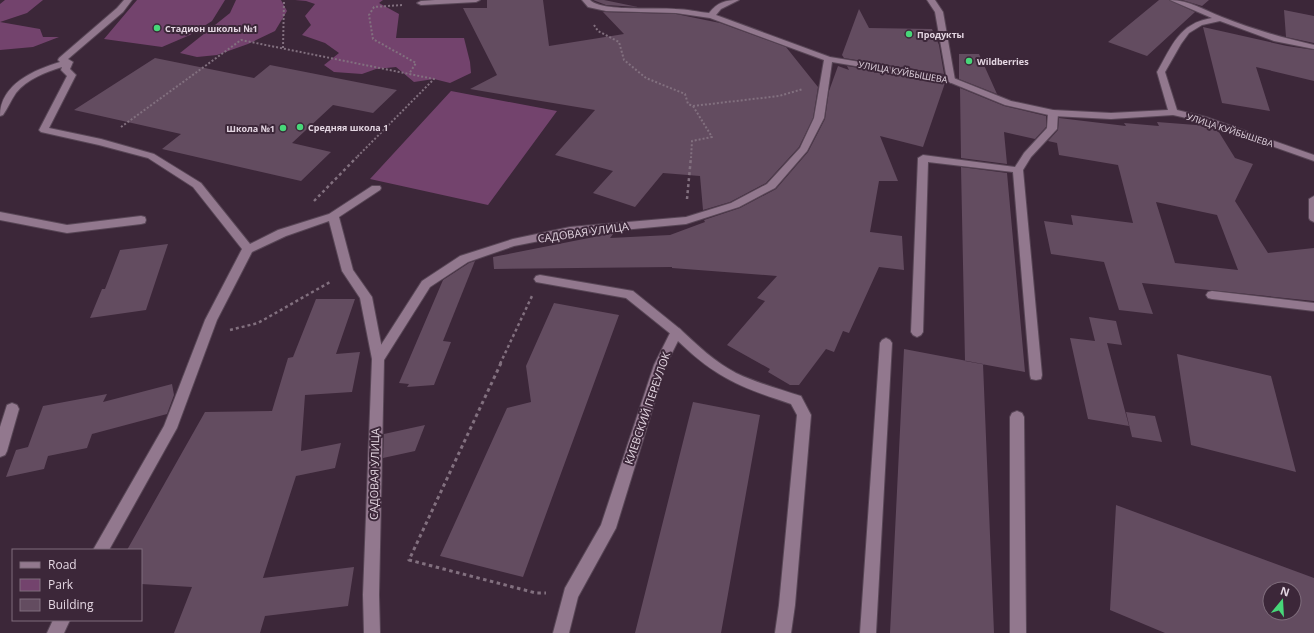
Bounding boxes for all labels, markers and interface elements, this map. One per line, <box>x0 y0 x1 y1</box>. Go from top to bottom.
place label: Стадион школы №1 <box>165 22 258 35</box>
marker: Стадион школы №1 <box>152 23 162 33</box>
place label: Продукты <box>917 28 964 41</box>
marker: Продукты <box>904 29 914 39</box>
place label: Wildberries <box>977 55 1029 68</box>
marker: Wildberries <box>964 56 974 66</box>
street label: УЛИЦА КУЙБЫШЕВА <box>857 58 949 86</box>
street label: УЛИЦА КУЙБЫШЕВА <box>1185 110 1275 150</box>
place label: Средняя школа 1 <box>308 121 388 134</box>
place label: Школа №1 <box>226 122 275 135</box>
marker: Средняя школа 1 <box>295 122 305 132</box>
marker: Школа №1 <box>278 123 288 133</box>
street label: САДОВАЯ УЛИЦА <box>537 218 630 246</box>
street label: КИЕВСКИЙ ПЕРЕУЛОК <box>621 349 673 466</box>
street label: САДОВАЯ УЛИЦА <box>366 428 382 520</box>
legend <box>12 549 142 621</box>
text: Road <box>48 556 77 573</box>
text: Park <box>48 576 74 593</box>
north arrow <box>1262 581 1302 621</box>
text: N <box>1279 582 1292 600</box>
text: Building <box>48 596 94 613</box>

